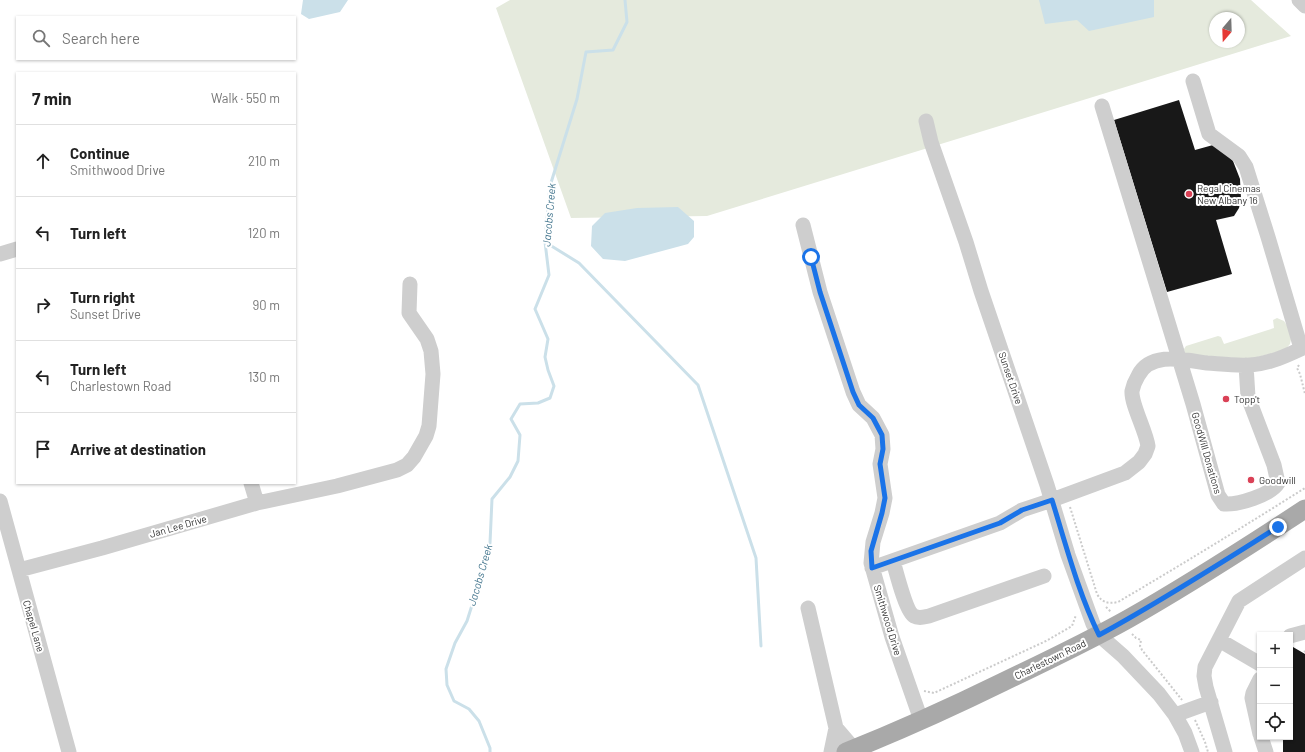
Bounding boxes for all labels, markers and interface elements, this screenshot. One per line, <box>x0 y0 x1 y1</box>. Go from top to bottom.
north arrow <box>1209 12 1245 48</box>
search box <box>16 16 296 60</box>
icon: search <box>30 27 52 49</box>
text: Search here <box>62 29 140 47</box>
text: 7 min <box>32 88 72 108</box>
text: Walk · 550 m <box>211 90 280 106</box>
text: Continue <box>70 144 130 162</box>
icon: ahead <box>32 150 54 172</box>
text: 210 m <box>248 153 280 169</box>
text: Smithwood Drive <box>70 162 165 178</box>
water label: Jacobs Creek <box>539 182 558 247</box>
place label: Regal Cinemas New Albany 16 <box>1197 182 1261 206</box>
marker: Regal Cinemas New Albany 16 <box>1184 189 1194 199</box>
icon: left <box>32 222 54 244</box>
text: Turn left <box>70 224 126 242</box>
text: 120 m <box>248 225 280 241</box>
route start <box>802 248 820 266</box>
text: Turn right <box>70 288 135 306</box>
icon: right <box>32 294 54 316</box>
text: 90 m <box>253 297 280 313</box>
text: Sunset Drive <box>70 306 141 322</box>
street label: Sunset Drive <box>996 350 1026 406</box>
text: Turn left <box>70 360 126 378</box>
icon: left <box>32 366 54 388</box>
text: 130 m <box>248 369 280 385</box>
text: Charlestown Road <box>70 378 171 394</box>
place label: Topp't <box>1234 393 1261 405</box>
marker: Topp't <box>1221 394 1231 404</box>
street label: GoodWill Donations <box>1190 411 1224 495</box>
icon: arrive <box>32 438 54 460</box>
text: Arrive at destination <box>70 440 206 458</box>
place label: Goodwill <box>1259 474 1296 486</box>
marker: Goodwill <box>1246 475 1256 485</box>
street label: Jan Lee Drive <box>148 512 208 540</box>
route end <box>1269 518 1287 536</box>
water label: Jacobs Creek <box>465 542 495 607</box>
street label: Smithwood Drive <box>872 583 904 657</box>
street label: Chapel Lane <box>21 599 47 653</box>
map controls <box>1257 632 1293 740</box>
button: + <box>1257 632 1293 668</box>
street label: Charlestown Road <box>1012 637 1088 681</box>
button: − <box>1257 668 1293 704</box>
button: locate <box>1257 704 1293 740</box>

